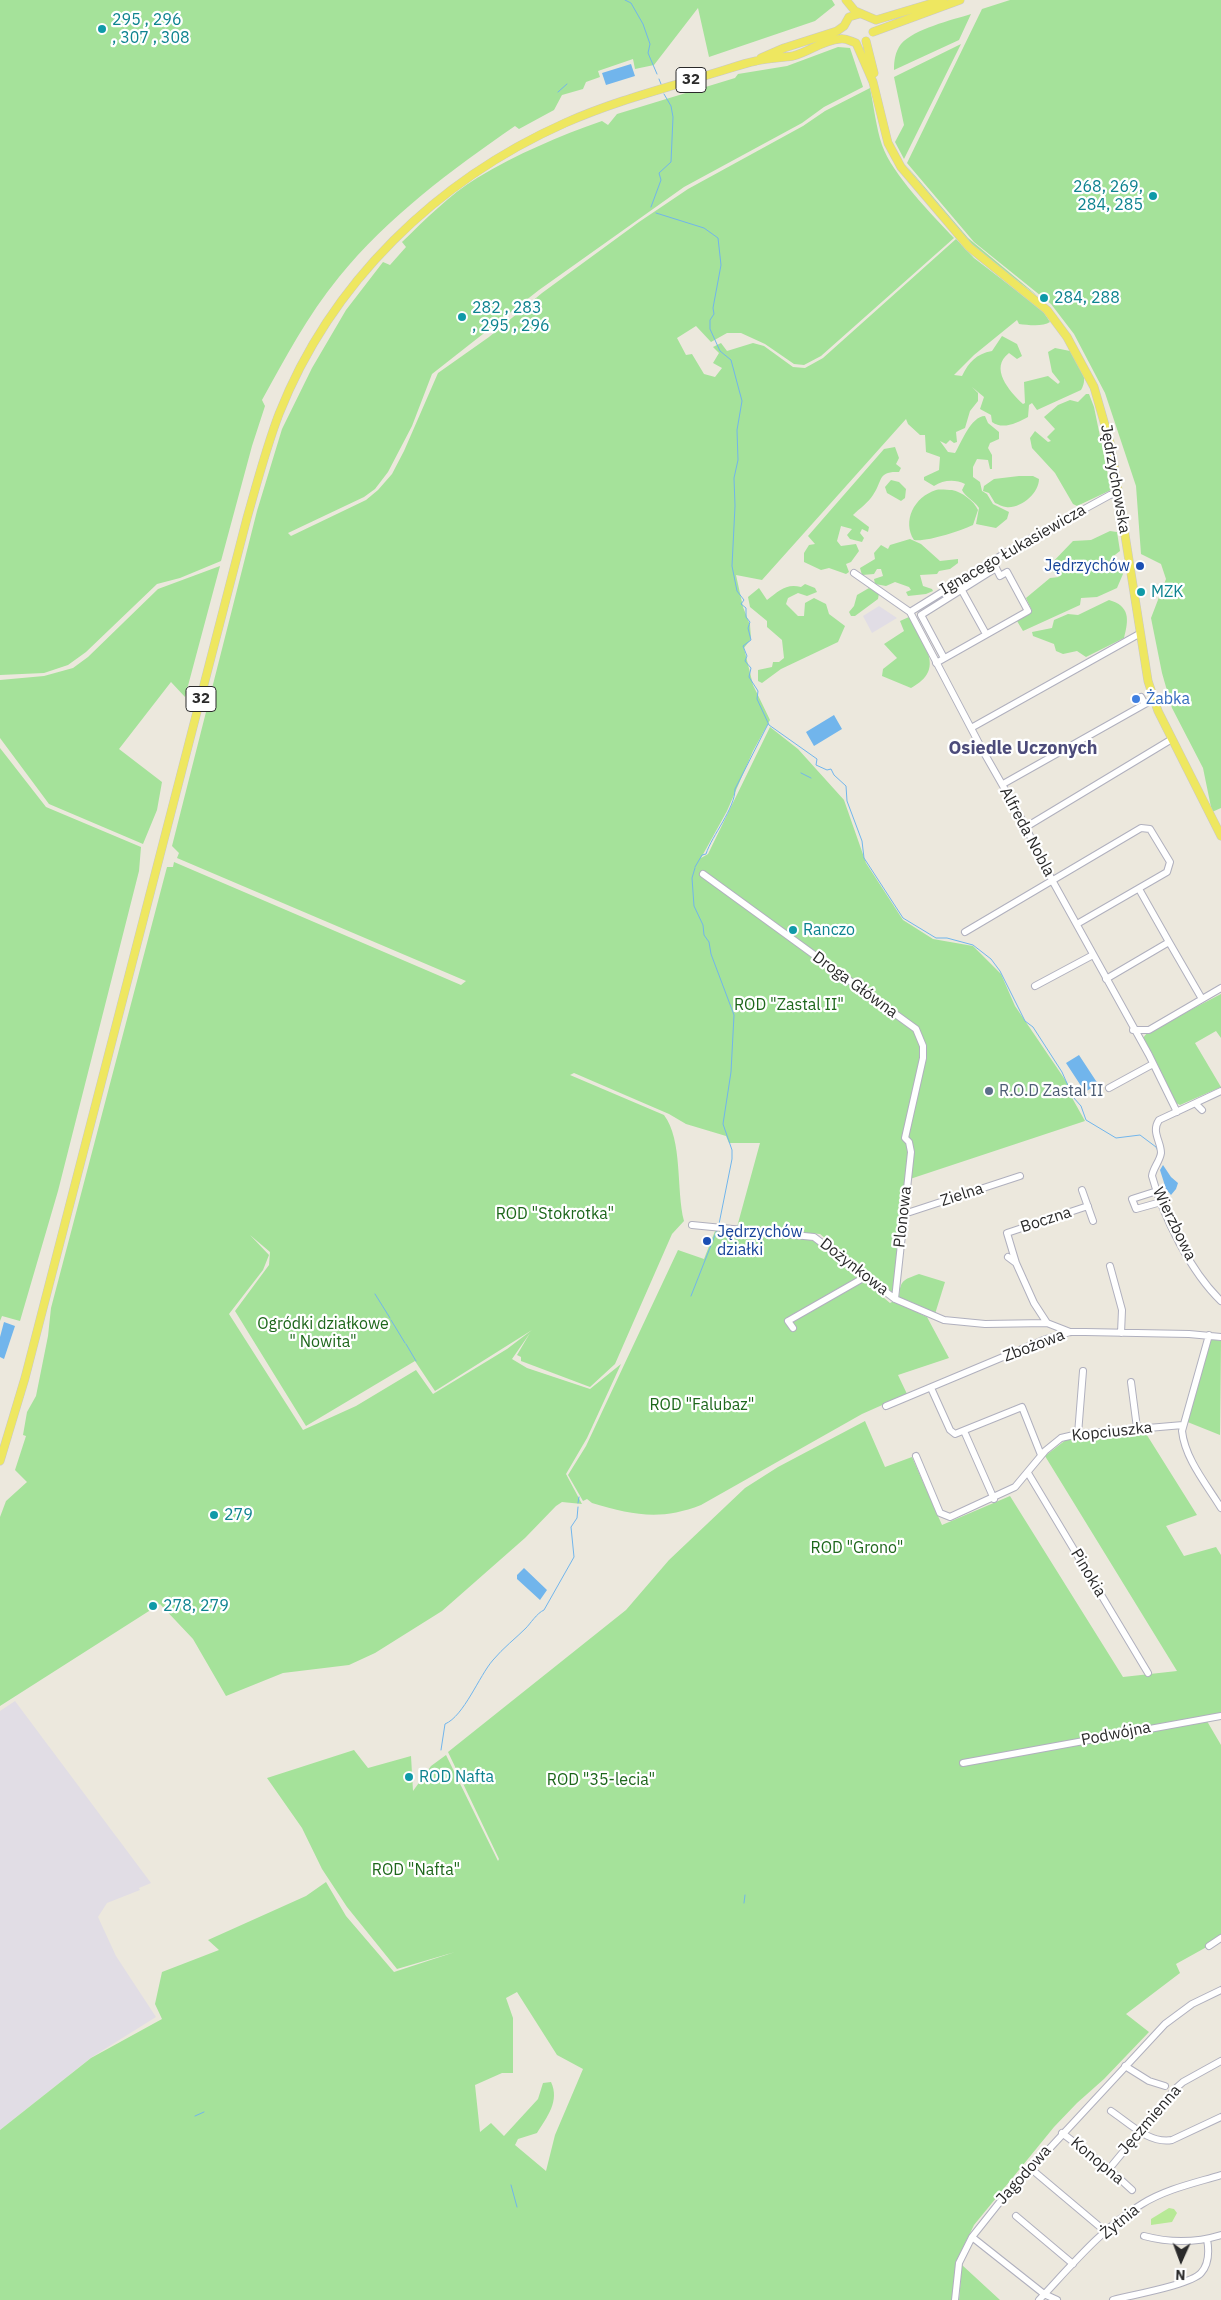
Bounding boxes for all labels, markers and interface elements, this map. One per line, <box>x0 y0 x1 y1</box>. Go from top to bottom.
place label: 295 , 296 , 307 , 308 <box>112 10 190 48</box>
marker: 295 , 296 , 307 , 308 <box>96 23 108 35</box>
road number: 32 <box>676 68 706 92</box>
place label: 268, 269, 284, 285 <box>1073 177 1143 215</box>
marker: 268, 269, 284, 285 <box>1147 190 1159 202</box>
place label: 284, 288 <box>1054 288 1120 308</box>
marker: 284, 288 <box>1038 292 1050 304</box>
place label: 282 , 283 , 295 , 296 <box>472 298 550 336</box>
marker: 282 , 283 , 295 , 296 <box>456 311 468 323</box>
street label: Jędrzychowska <box>1096 423 1134 535</box>
street label: Ignacego Łukasiewicza <box>937 500 1089 600</box>
place label: Jędrzychów <box>1044 556 1130 576</box>
marker: Jędrzychów <box>1134 560 1146 572</box>
place label: MZK <box>1151 582 1183 602</box>
marker: MZK <box>1135 586 1147 598</box>
road number: 32 <box>186 686 216 712</box>
place label: Żabka <box>1146 689 1190 709</box>
marker: Żabka <box>1130 693 1142 705</box>
district label: Osiedle Uczonych <box>948 738 1098 760</box>
street label: Alfreda Nobla <box>995 784 1059 880</box>
place label: Ranczo <box>803 920 855 940</box>
marker: Ranczo <box>787 924 799 936</box>
street label: Droga Główna <box>809 948 901 1022</box>
park label: ROD "Zastal II" <box>734 995 844 1015</box>
place label: R.O.D Zastal II <box>999 1081 1103 1101</box>
marker: R.O.D Zastal II <box>983 1085 995 1097</box>
street label: Zielna <box>938 1179 986 1211</box>
street label: Wierzbowa <box>1148 1184 1200 1264</box>
street label: Plonowa <box>890 1185 916 1249</box>
street label: Boczna <box>1018 1203 1074 1237</box>
park label: ROD "Stokrotka" <box>496 1204 614 1224</box>
place label: Jędrzychów działki <box>717 1222 803 1260</box>
street label: Dożynkowa <box>816 1234 892 1300</box>
marker: Jędrzychów działki <box>701 1235 713 1247</box>
park label: Ogródki działkowe " Nowita" <box>257 1314 389 1352</box>
street label: Zbożowa <box>1001 1326 1067 1366</box>
park label: ROD "Falubaz" <box>649 1395 755 1415</box>
street label: Kopciuszka <box>1071 1418 1153 1446</box>
place label: 279 <box>224 1505 253 1525</box>
marker: 279 <box>208 1509 220 1521</box>
park label: ROD "Grono" <box>811 1538 903 1558</box>
street label: Pinokia <box>1066 1545 1110 1601</box>
place label: 278, 279 <box>163 1596 229 1616</box>
marker: 278, 279 <box>147 1600 159 1612</box>
street label: Podwójna <box>1080 1718 1152 1750</box>
place label: ROD Nafta <box>419 1767 494 1787</box>
park label: ROD "35-lecia" <box>547 1770 655 1790</box>
marker: ROD Nafta <box>403 1771 415 1783</box>
park label: ROD "Nafta" <box>372 1860 460 1880</box>
street label: Jęczmienna <box>1115 2081 1185 2159</box>
street label: Konopna <box>1066 2133 1128 2189</box>
street label: Jagodowa <box>992 2142 1056 2208</box>
street label: Żytnia <box>1097 2201 1143 2243</box>
north arrow <box>1156 2235 1206 2285</box>
text: N <box>1175 2266 1186 2284</box>

